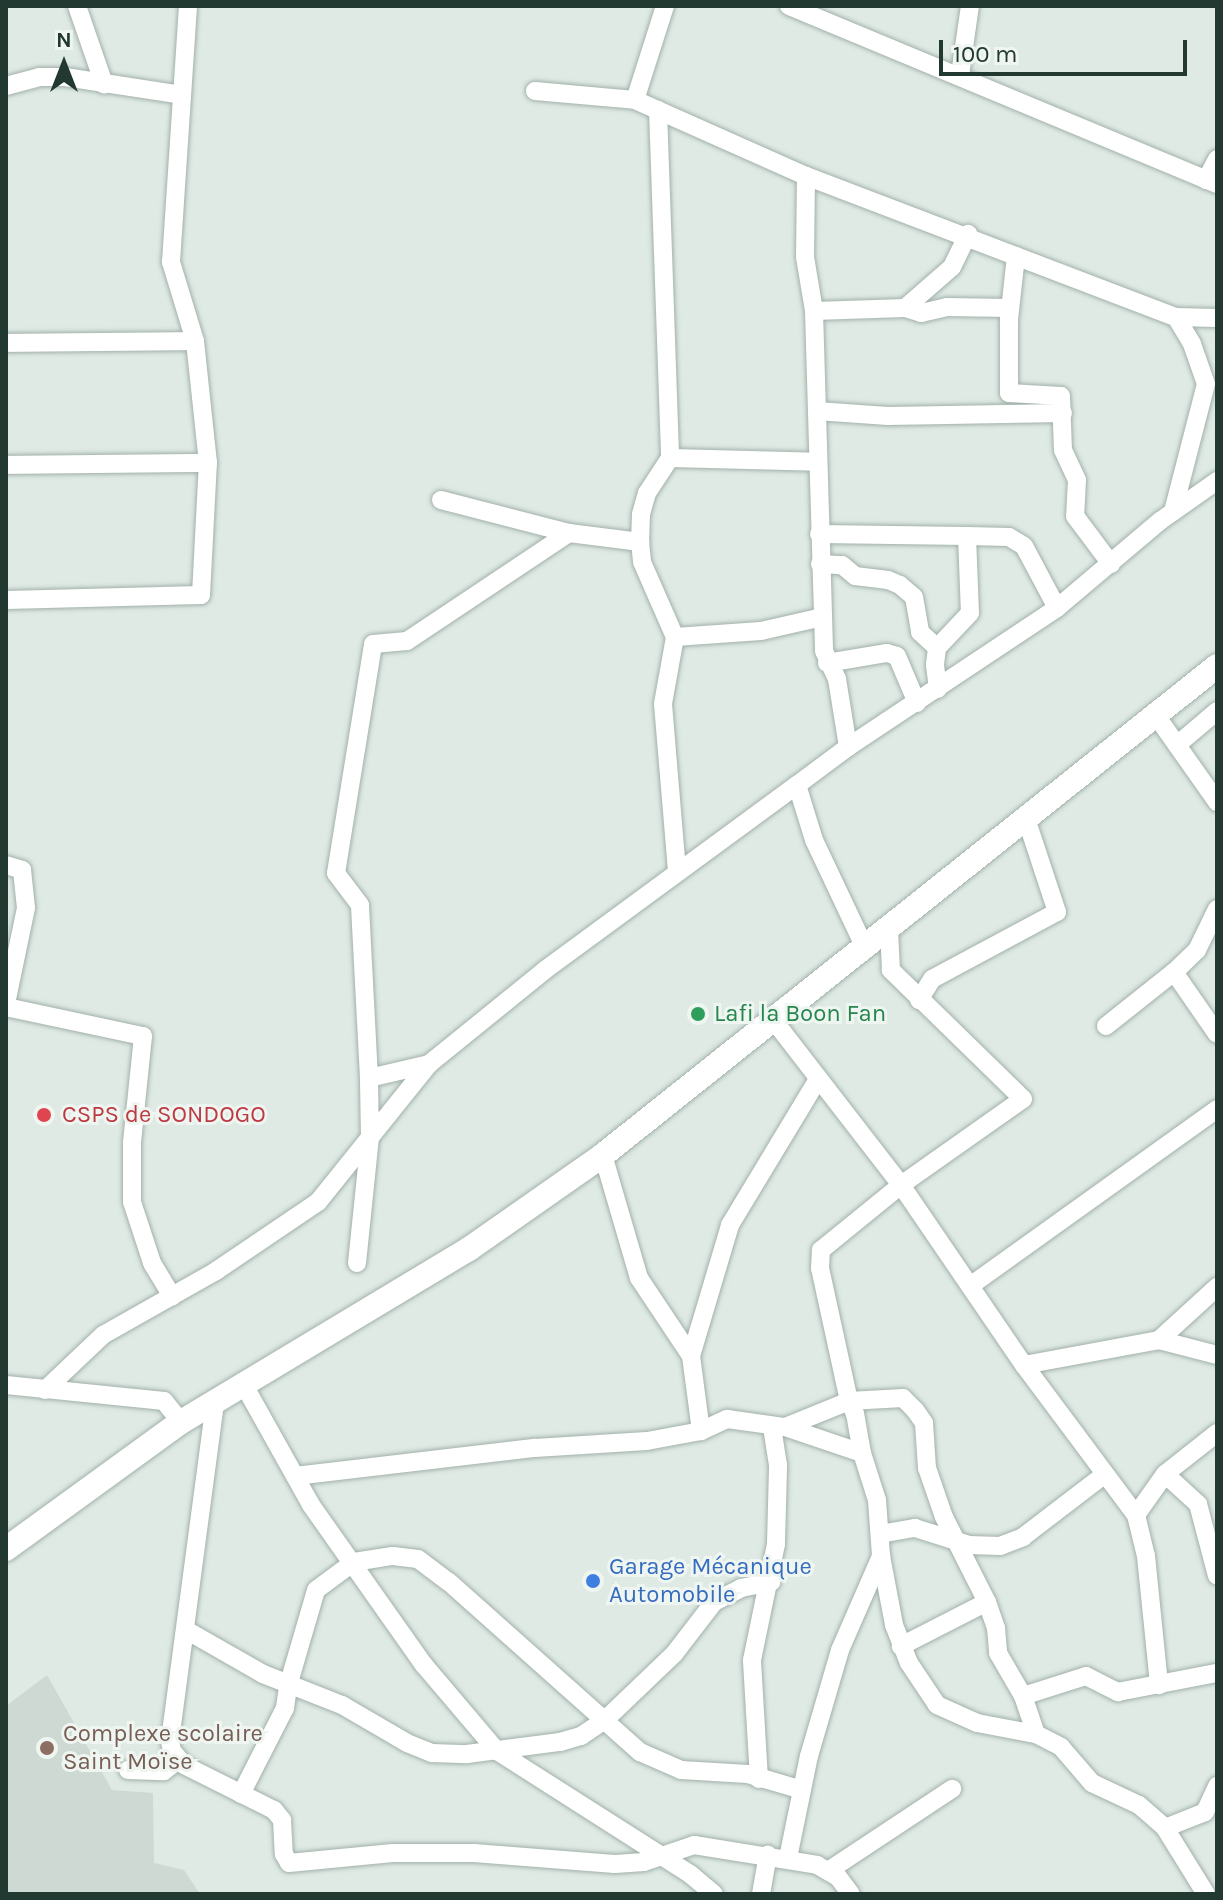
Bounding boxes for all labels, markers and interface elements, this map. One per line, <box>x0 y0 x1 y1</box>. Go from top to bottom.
north arrow <box>24 24 104 104</box>
scale bar <box>943 24 1191 74</box>
text: N <box>56 27 72 53</box>
text: 100 m <box>953 40 1018 68</box>
place label: Lafi la Boon Fan <box>714 1000 886 1028</box>
marker: Lafi la Boon Fan <box>689 1005 707 1023</box>
place label: CSPS de SONDOGO <box>62 1101 266 1129</box>
marker: CSPS de SONDOGO <box>33 1104 55 1126</box>
place label: Garage Mécanique Automobile <box>609 1553 812 1609</box>
marker: Garage Mécanique Automobile <box>584 1572 602 1590</box>
place label: Complexe scolaire Saint Moïse <box>63 1720 263 1776</box>
marker: Complexe scolaire Saint Moïse <box>38 1739 56 1757</box>

